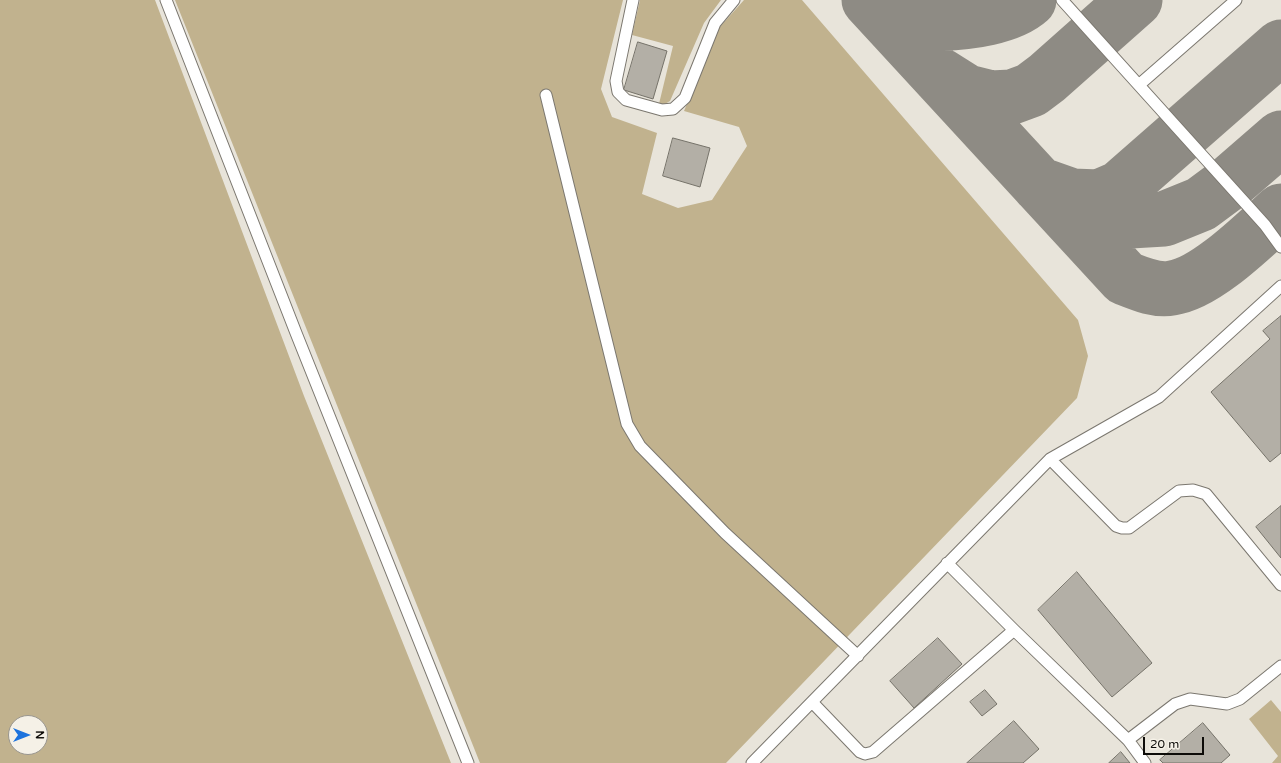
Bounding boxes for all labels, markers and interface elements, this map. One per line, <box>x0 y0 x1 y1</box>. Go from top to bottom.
north arrow <box>8 715 48 755</box>
scale bar <box>1145 729 1206 755</box>
text: N <box>33 731 46 739</box>
text: 20 m <box>1150 737 1179 751</box>

